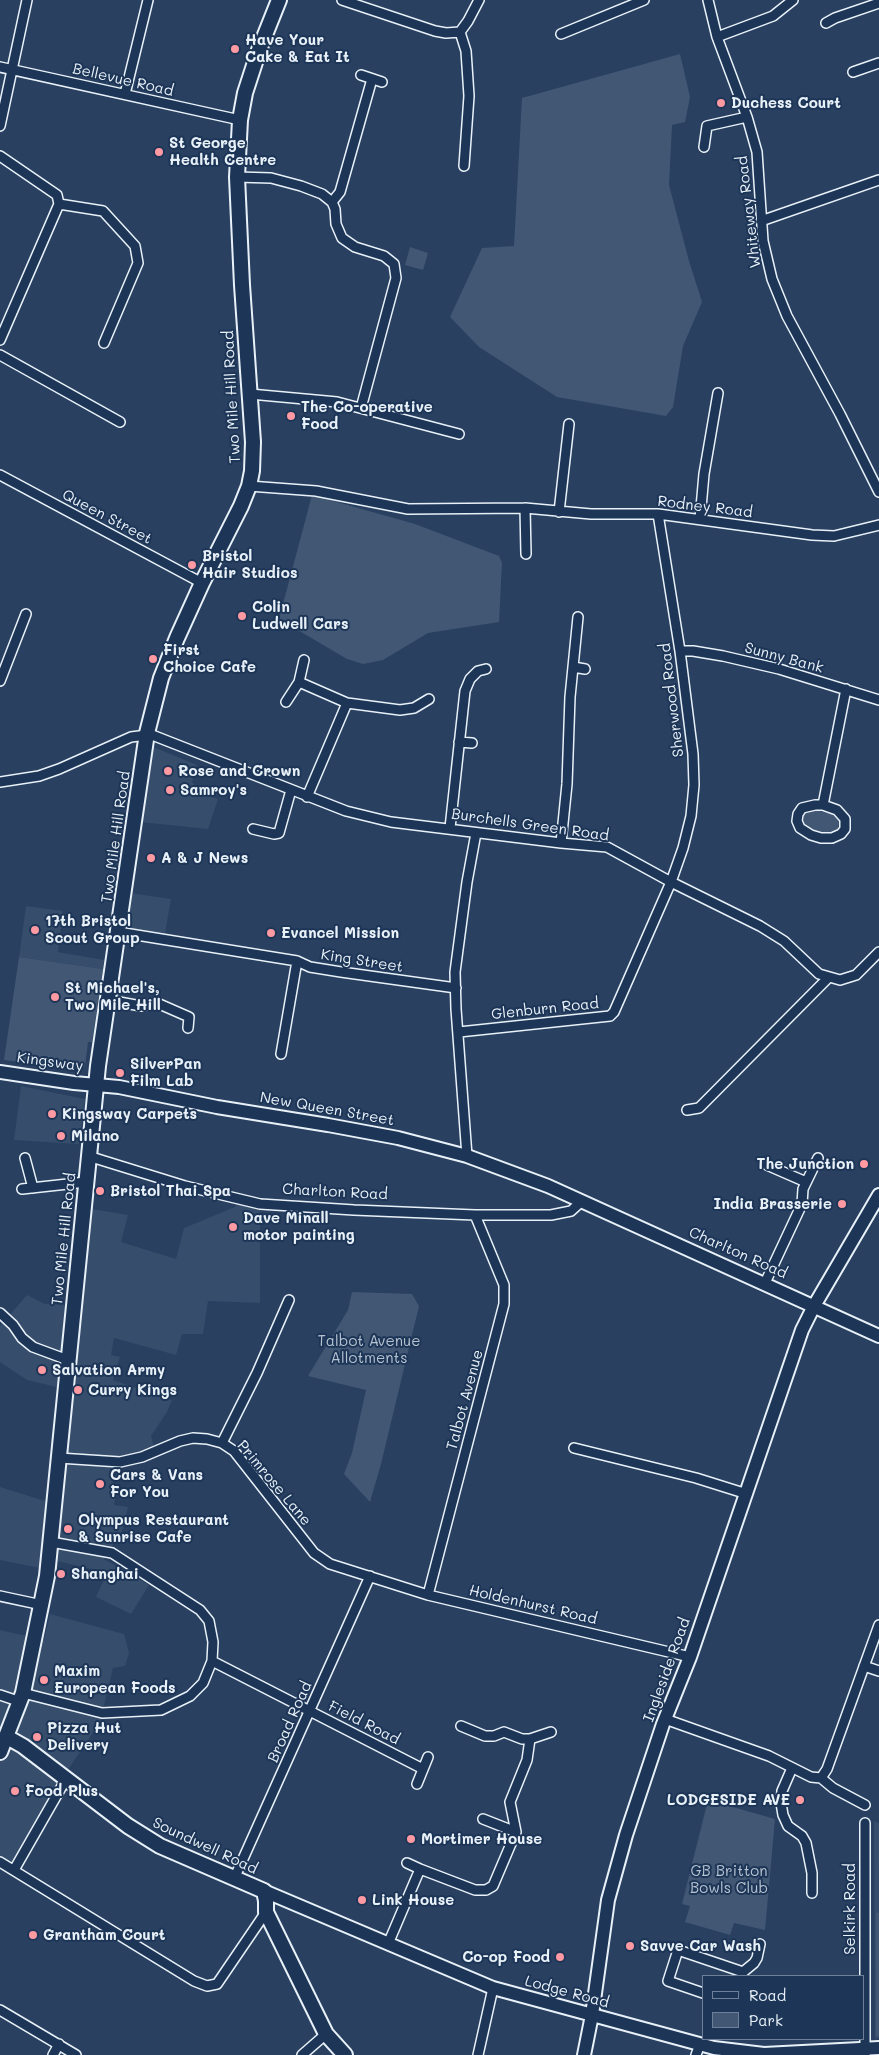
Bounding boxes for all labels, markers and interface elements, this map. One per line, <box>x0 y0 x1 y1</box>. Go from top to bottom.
place label: Have Your Cake & Eat It <box>245 31 350 66</box>
marker: Have Your Cake & Eat It <box>229 43 241 55</box>
street label: Bellevue Road <box>71 60 175 100</box>
place label: Duchess Court <box>731 94 841 112</box>
marker: Duchess Court <box>715 97 727 109</box>
place label: St George Health Centre <box>169 134 276 169</box>
marker: St George Health Centre <box>153 146 165 158</box>
street label: Whiteway Road <box>733 155 765 269</box>
street label: Two Mile Hill Road <box>220 330 244 464</box>
place label: The Co-operative Food <box>301 398 433 433</box>
marker: The Co-operative Food <box>285 410 297 422</box>
street label: Queen Street <box>59 486 155 548</box>
street label: Rodney Road <box>656 492 754 522</box>
place label: Bristol Hair Studios <box>202 547 297 582</box>
marker: Bristol Hair Studios <box>186 559 198 571</box>
place label: Colin Ludwell Cars <box>252 598 348 633</box>
marker: Colin Ludwell Cars <box>236 610 248 622</box>
street label: Sunny Bank <box>743 639 825 677</box>
place label: First Choice Cafe <box>163 641 256 676</box>
street label: Sherwood Road <box>656 642 688 758</box>
marker: First Choice Cafe <box>147 653 159 665</box>
place label: Rose and Crown <box>178 762 300 780</box>
marker: Rose and Crown <box>162 765 174 777</box>
street label: Two Mile Hill Road <box>98 770 134 904</box>
place label: Samroy's <box>180 781 247 799</box>
marker: Samroy's <box>164 784 176 796</box>
street label: Burchells Green Road <box>450 805 610 845</box>
place label: A & J News <box>161 849 248 867</box>
marker: A & J News <box>145 852 157 864</box>
place label: 17th Bristol Scout Group <box>45 912 140 947</box>
marker: 17th Bristol Scout Group <box>29 924 41 936</box>
place label: Evancel Mission <box>281 924 399 942</box>
marker: Evancel Mission <box>265 927 277 939</box>
street label: King Street <box>319 946 405 976</box>
place label: St Michael's, Two Mile Hill <box>65 979 161 1014</box>
marker: St Michael's, Two Mile Hill <box>49 991 61 1003</box>
street label: Glenburn Road <box>490 994 600 1024</box>
street label: Kingsway <box>16 1048 84 1076</box>
place label: SilverPan Film Lab <box>130 1055 201 1090</box>
marker: SilverPan Film Lab <box>114 1067 126 1079</box>
street label: New Queen Street <box>258 1088 396 1130</box>
place label: Kingsway Carpets <box>62 1105 197 1123</box>
marker: Kingsway Carpets <box>46 1108 58 1120</box>
place label: Milano <box>71 1127 119 1145</box>
marker: Milano <box>55 1130 67 1142</box>
place label: The Junction <box>757 1155 854 1173</box>
marker: The Junction <box>858 1158 870 1170</box>
street label: Two Mile Hill Road <box>48 1172 80 1306</box>
street label: Charlton Road <box>282 1180 388 1204</box>
place label: Bristol Thai Spa <box>110 1182 231 1200</box>
marker: Bristol Thai Spa <box>94 1185 106 1197</box>
place label: India Brasserie <box>714 1195 832 1213</box>
marker: India Brasserie <box>836 1198 848 1210</box>
place label: Dave Minall motor painting <box>243 1209 355 1244</box>
marker: Dave Minall motor painting <box>227 1221 239 1233</box>
street label: Charlton Road <box>686 1223 790 1283</box>
park label: Talbot Avenue Allotments <box>317 1332 421 1367</box>
street label: Talbot Avenue <box>443 1348 487 1452</box>
place label: Salvation Army <box>52 1361 165 1379</box>
marker: Salvation Army <box>36 1364 48 1376</box>
place label: Curry Kings <box>88 1381 177 1399</box>
marker: Curry Kings <box>72 1384 84 1396</box>
street label: Primrose Lane <box>233 1437 315 1529</box>
place label: Cars & Vans For You <box>110 1466 203 1501</box>
marker: Cars & Vans For You <box>94 1478 106 1490</box>
place label: Olympus Restaurant & Sunrise Cafe <box>78 1511 229 1546</box>
marker: Olympus Restaurant & Sunrise Cafe <box>62 1523 74 1535</box>
place label: Shanghai <box>71 1565 139 1583</box>
marker: Shanghai <box>55 1568 67 1580</box>
street label: Holdenhurst Road <box>467 1582 599 1628</box>
street label: Ingleside Road <box>640 1615 694 1725</box>
place label: Maxim European Foods <box>54 1662 176 1697</box>
marker: Maxim European Foods <box>38 1674 50 1686</box>
street label: Broad Road <box>264 1679 316 1765</box>
street label: Field Road <box>325 1697 403 1749</box>
place label: Pizza Hut Delivery <box>47 1719 121 1754</box>
marker: Pizza Hut Delivery <box>31 1731 43 1743</box>
place label: Food Plus <box>25 1782 98 1800</box>
marker: Food Plus <box>9 1785 21 1797</box>
place label: LODGESIDE AVE <box>667 1791 790 1809</box>
marker: LODGESIDE AVE <box>794 1794 806 1806</box>
street label: Soundwell Road <box>150 1814 260 1878</box>
place label: Mortimer House <box>421 1830 542 1848</box>
marker: Mortimer House <box>405 1833 417 1845</box>
park label: GB Britton Bowls Club <box>690 1862 768 1897</box>
street label: Selkirk Road <box>841 1863 859 1955</box>
place label: Link House <box>372 1891 454 1909</box>
marker: Link House <box>356 1894 368 1906</box>
place label: Grantham Court <box>43 1926 165 1944</box>
marker: Grantham Court <box>27 1929 39 1941</box>
place label: Savve Car Wash <box>640 1937 761 1955</box>
marker: Savve Car Wash <box>624 1940 636 1952</box>
place label: Co-op Food <box>462 1948 550 1966</box>
marker: Co-op Food <box>554 1951 566 1963</box>
street label: Lodge Road <box>523 1972 611 2012</box>
legend <box>702 1975 864 2040</box>
text: Road <box>749 1985 786 2005</box>
text: Park <box>749 2010 783 2030</box>

